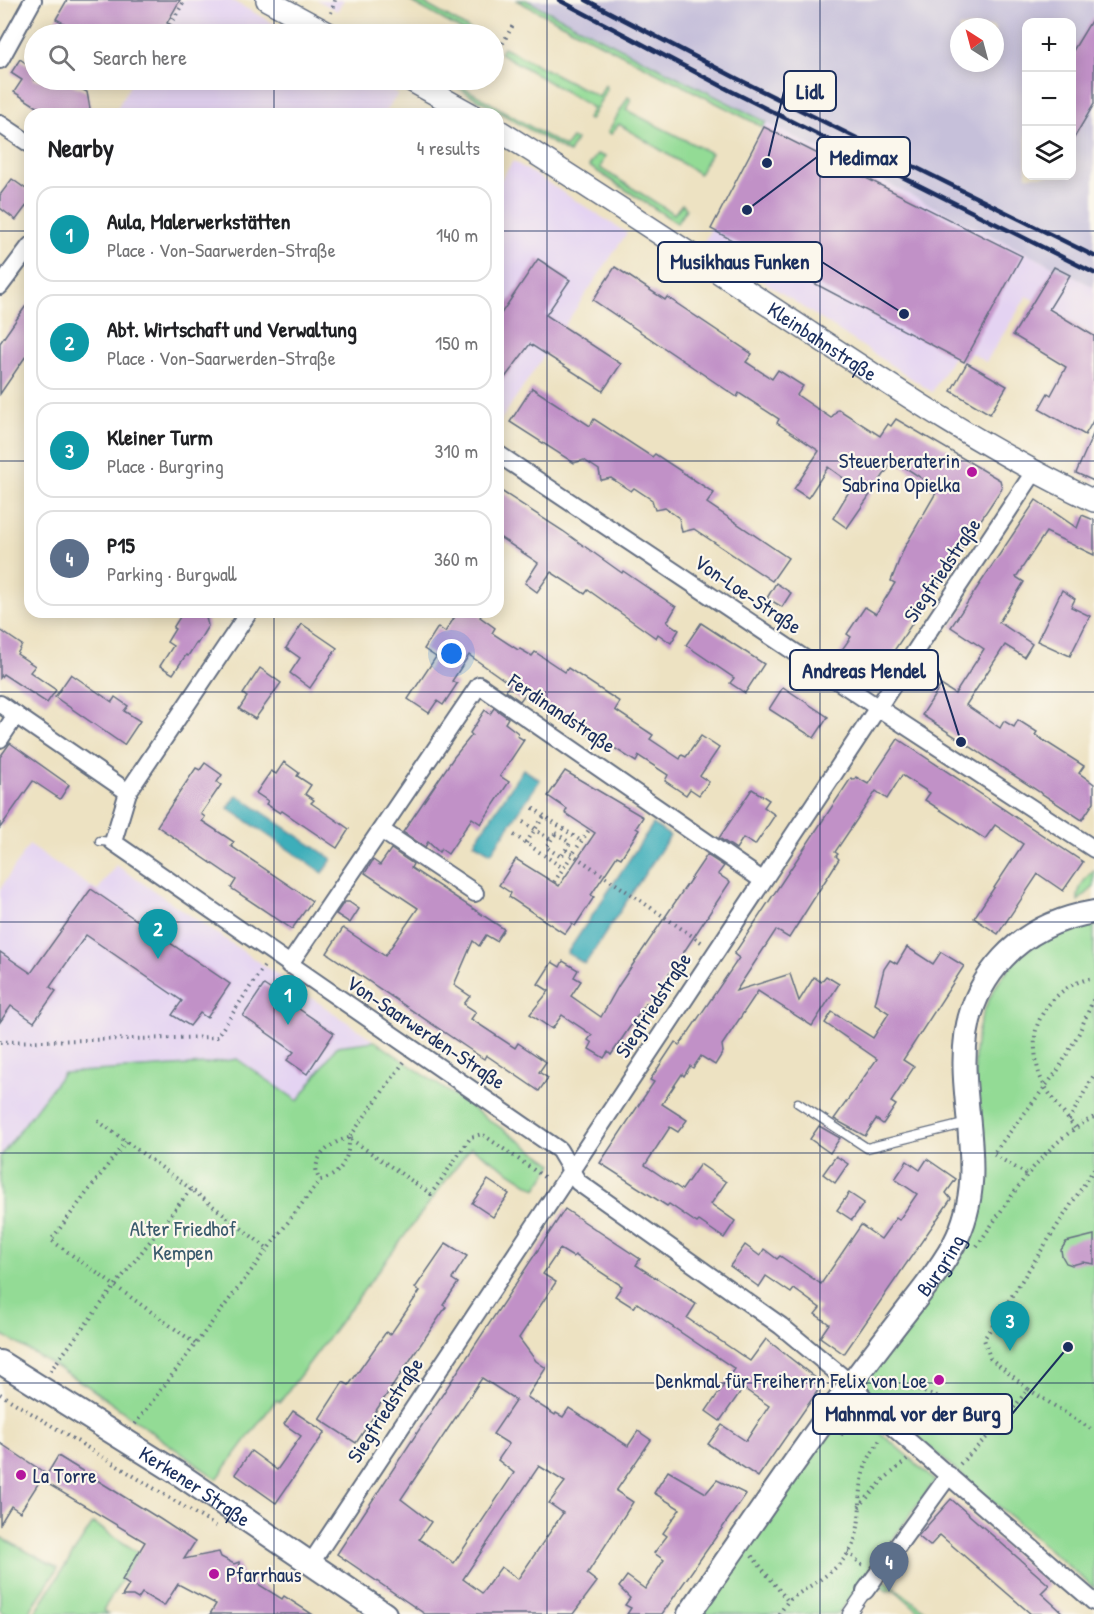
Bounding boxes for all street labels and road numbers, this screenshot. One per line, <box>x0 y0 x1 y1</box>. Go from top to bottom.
street label: Kleinbahnstraße <box>762 294 883 387</box>
street label: Siegfriedstraße <box>896 512 988 628</box>
street label: Von-Loe-Straße <box>688 547 808 641</box>
street label: Ferdinandstraße <box>502 666 621 760</box>
street label: Siegfriedstraße <box>608 947 698 1063</box>
street label: Von-Saarwerden-Straße <box>341 968 511 1096</box>
street label: Burgring <box>909 1230 971 1302</box>
street label: Siegfriedstraße <box>340 1352 430 1468</box>
street label: Kerkener Straße <box>134 1438 257 1533</box>

